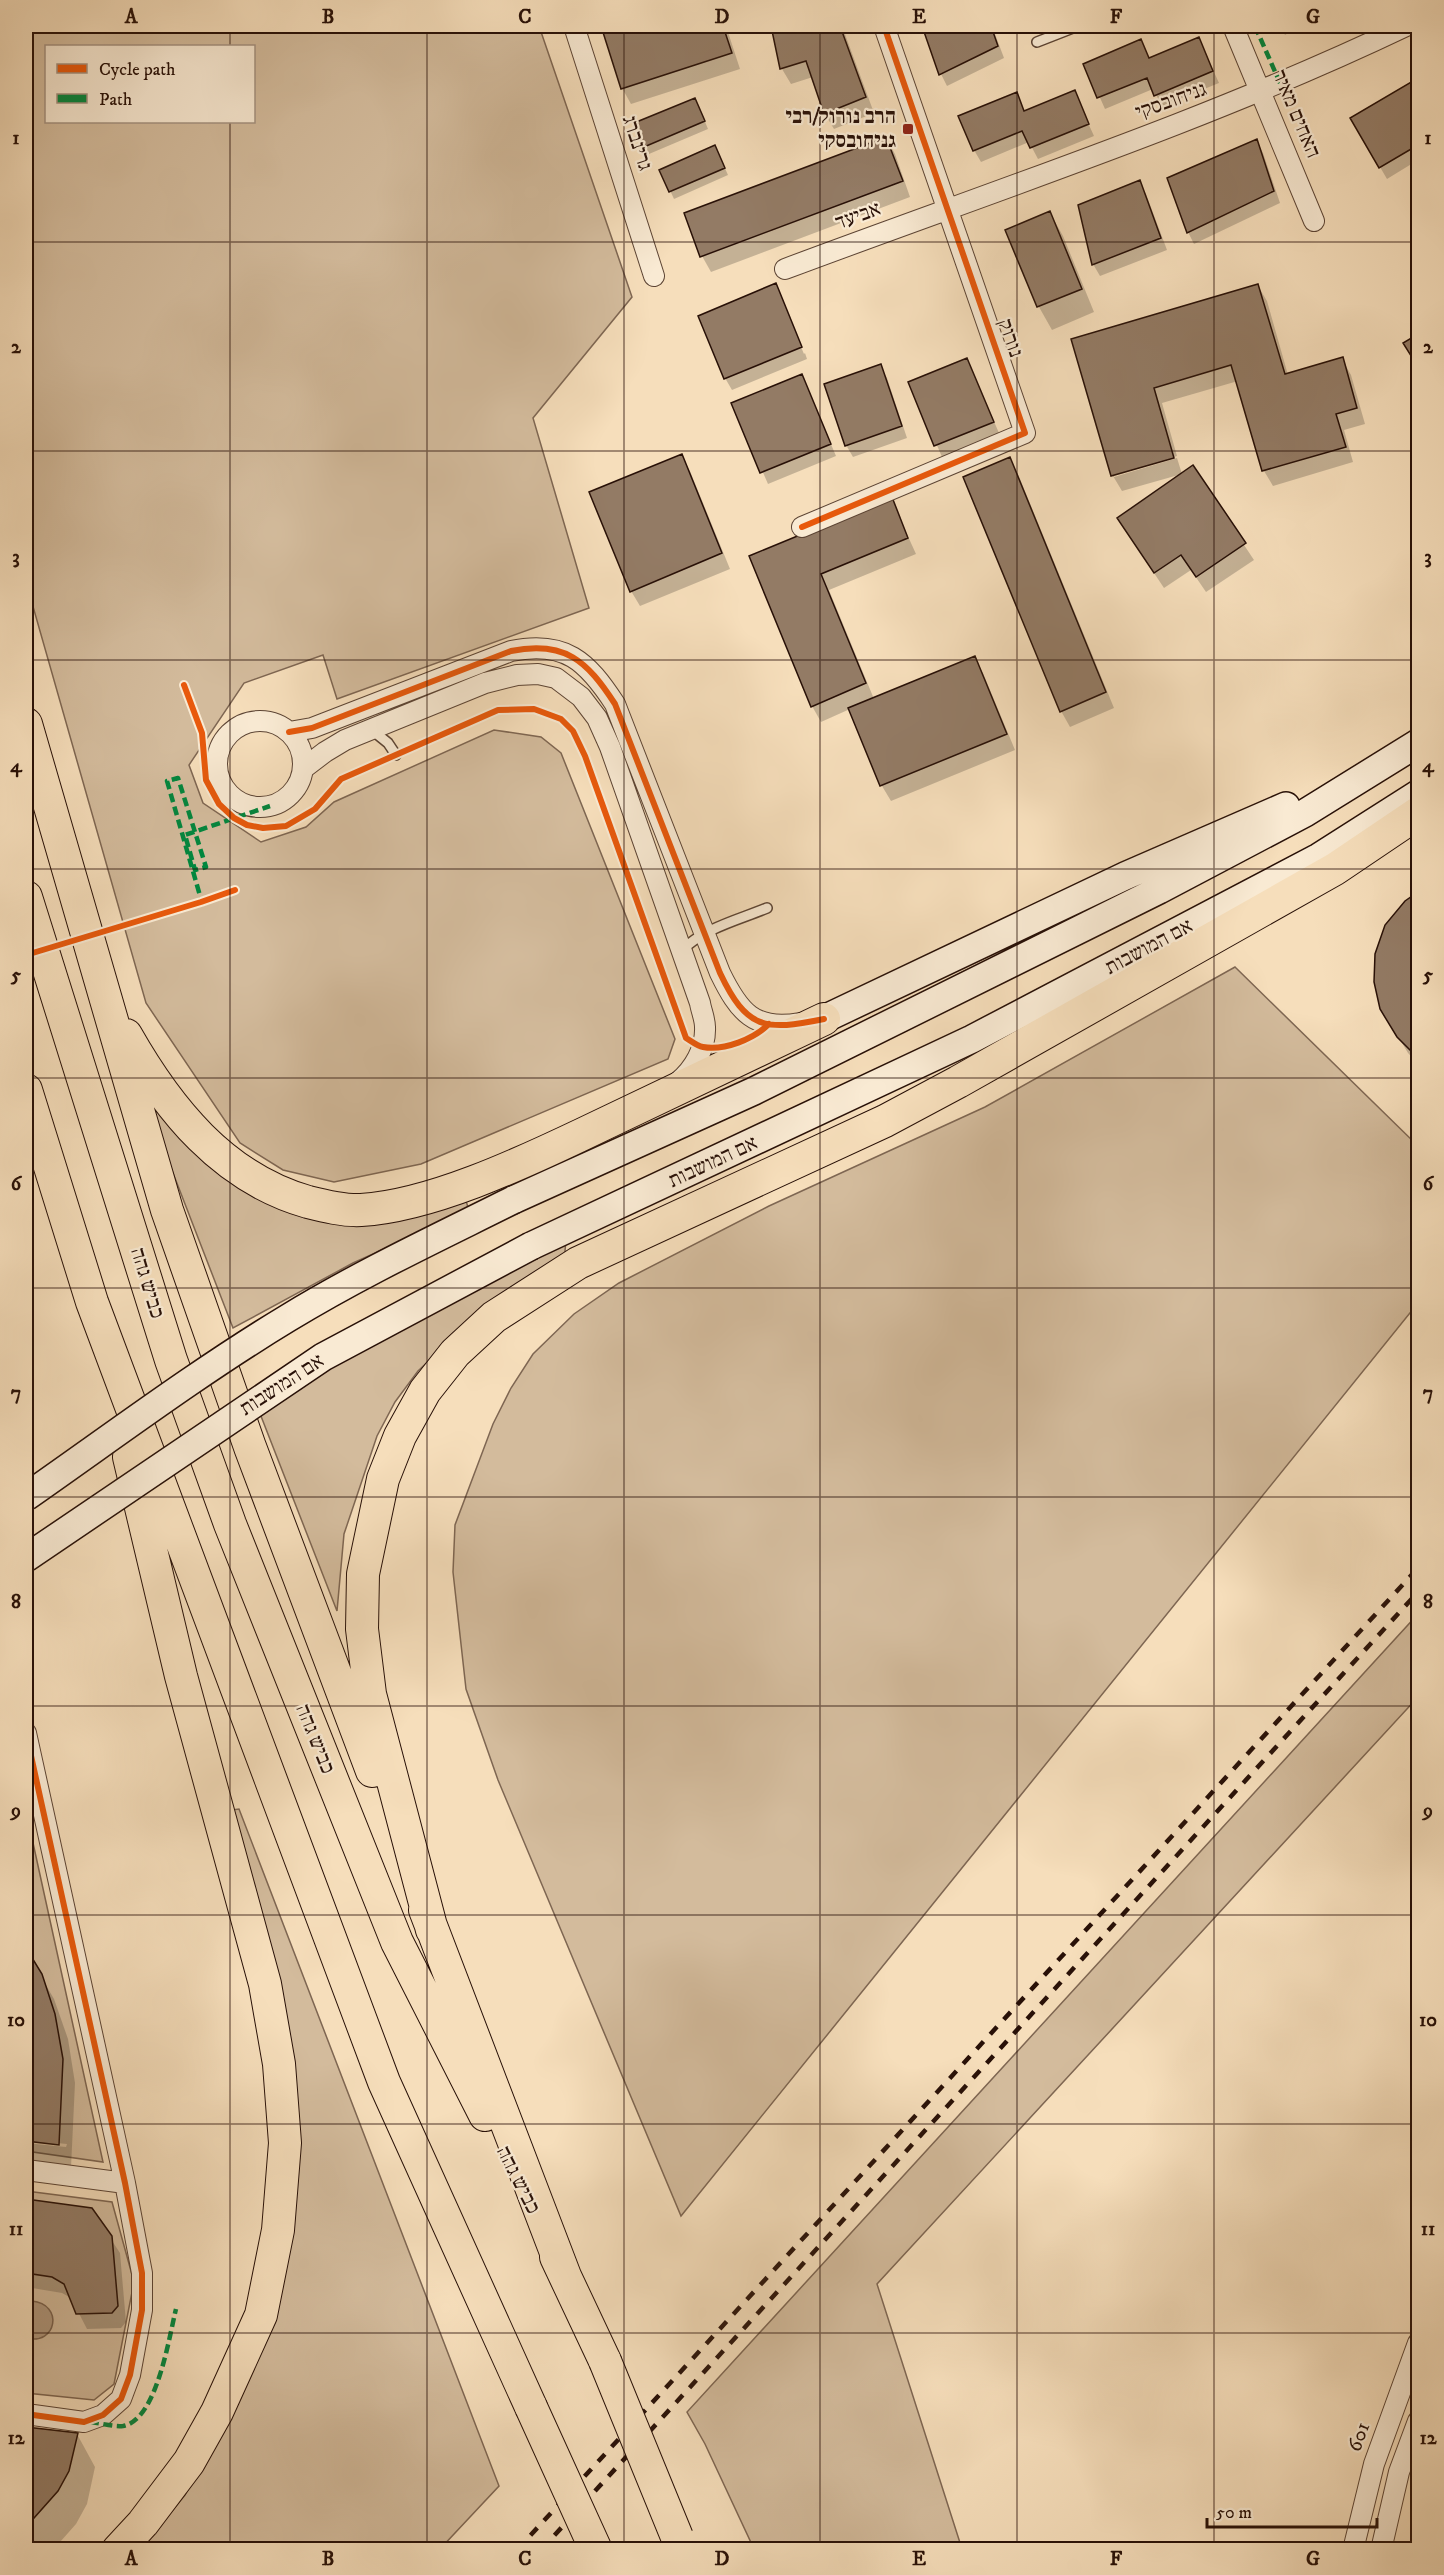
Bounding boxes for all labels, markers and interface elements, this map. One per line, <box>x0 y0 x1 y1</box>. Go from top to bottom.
text: A <box>124 5 139 30</box>
text: B <box>322 5 334 30</box>
text: C <box>518 5 532 30</box>
text: D <box>715 5 730 30</box>
text: E <box>912 5 926 30</box>
text: F <box>1110 5 1123 30</box>
text: G <box>1306 5 1320 30</box>
legend <box>45 45 255 123</box>
text: Cycle path <box>99 59 176 81</box>
street label: האחים מאיר <box>1266 66 1326 162</box>
street label: גניחובסקי <box>1132 76 1210 126</box>
text: Path <box>99 89 133 111</box>
place label: הרב נורוק/רבי גניחובסקי <box>786 104 896 154</box>
street label: גרינברג <box>616 112 658 174</box>
marker: הרב נורוק/רבי גניחובסקי <box>901 122 915 136</box>
text: 1 <box>12 126 20 151</box>
text: 1 <box>1424 126 1432 151</box>
street label: אביעד <box>832 196 884 236</box>
street label: נורוק <box>991 315 1029 361</box>
text: 2 <box>11 335 22 360</box>
text: 2 <box>1423 335 1434 360</box>
text: 3 <box>12 545 20 570</box>
text: 3 <box>1424 545 1432 570</box>
text: 4 <box>10 754 23 779</box>
text: 4 <box>1422 754 1435 779</box>
street label: אם המושבות <box>1101 913 1197 981</box>
text: 5 <box>10 963 21 988</box>
text: 5 <box>1422 963 1433 988</box>
street label: אם המושבות <box>664 1130 762 1194</box>
text: 6 <box>11 1172 23 1197</box>
text: 6 <box>1423 1172 1435 1197</box>
street label: כביש גהה <box>124 1244 170 1322</box>
street label: אם המושבות <box>235 1348 329 1422</box>
text: 7 <box>11 1381 21 1406</box>
text: 7 <box>1423 1381 1433 1406</box>
text: 8 <box>11 1590 21 1615</box>
text: 8 <box>1423 1590 1433 1615</box>
street label: כביש גהה <box>289 1700 341 1778</box>
text: 9 <box>9 1799 21 1824</box>
text: 9 <box>1421 1799 1433 1824</box>
text: 10 <box>7 2008 25 2033</box>
text: 10 <box>1419 2008 1437 2033</box>
street label: כביש גהה <box>490 2142 546 2218</box>
text: 11 <box>9 2217 23 2242</box>
text: 11 <box>1421 2217 1435 2242</box>
street label: 601 <box>1342 2419 1376 2455</box>
text: 12 <box>7 2426 26 2451</box>
text: 12 <box>1419 2426 1438 2451</box>
scale bar <box>1207 2491 1376 2529</box>
text: 50 m <box>1216 2502 1252 2524</box>
text: A <box>124 2547 139 2572</box>
text: B <box>322 2547 334 2572</box>
text: C <box>518 2547 532 2572</box>
text: D <box>715 2547 730 2572</box>
text: E <box>912 2547 926 2572</box>
text: F <box>1110 2547 1123 2572</box>
text: G <box>1306 2547 1320 2572</box>

